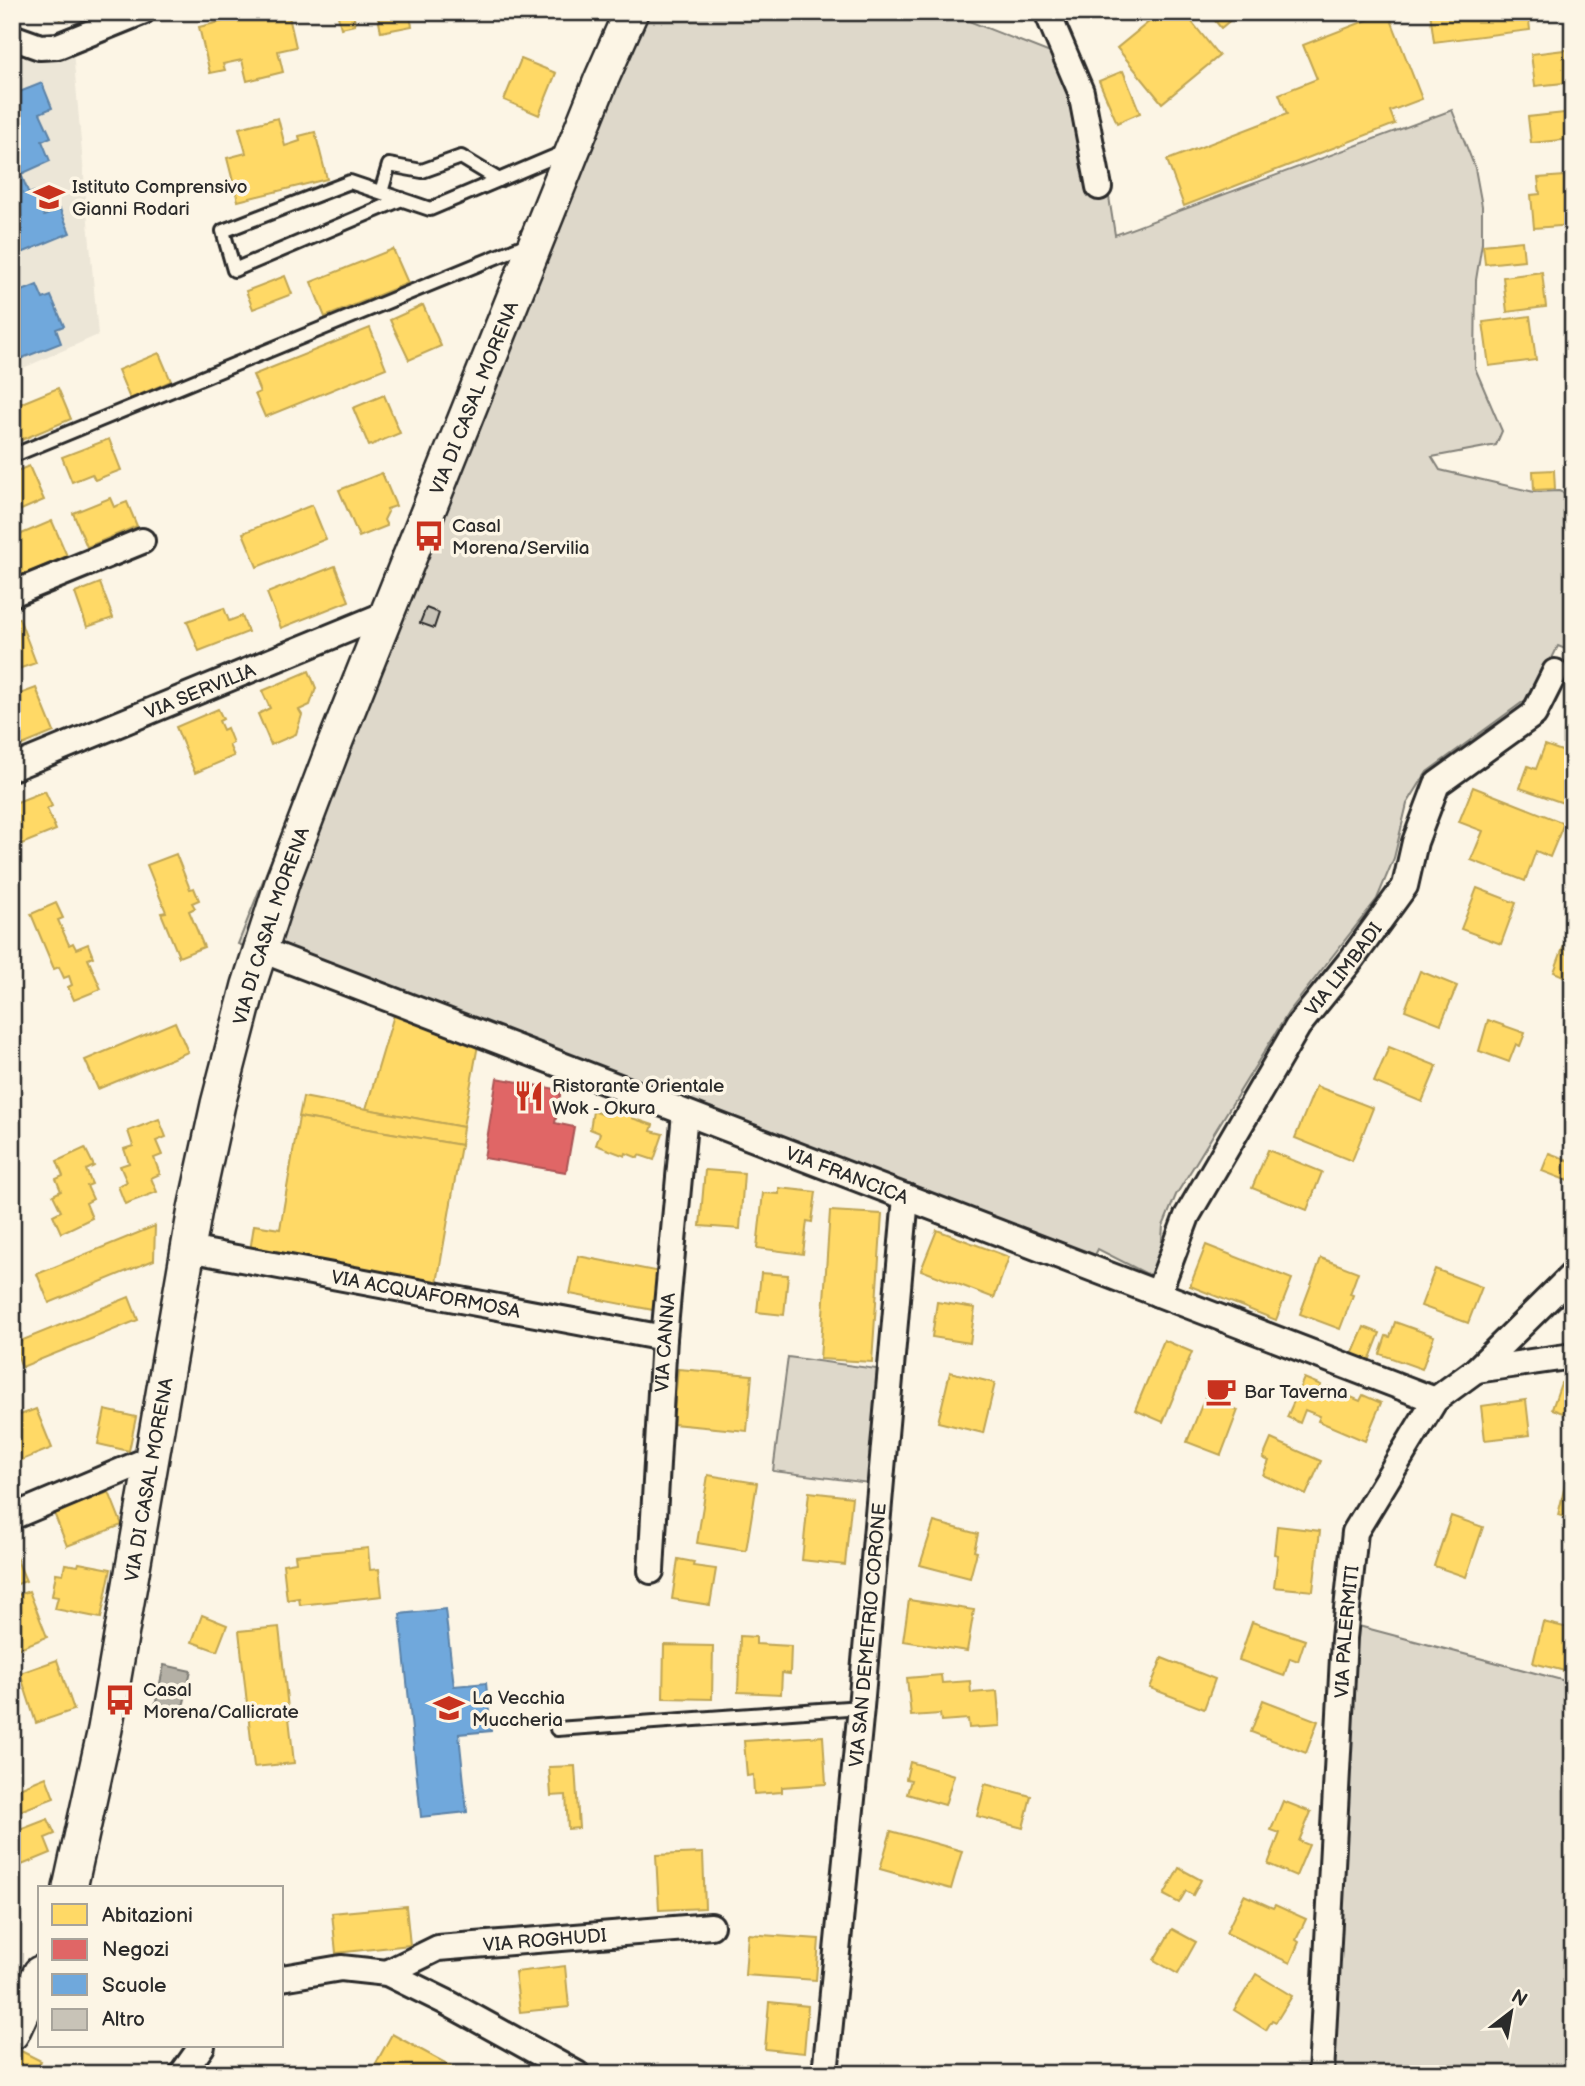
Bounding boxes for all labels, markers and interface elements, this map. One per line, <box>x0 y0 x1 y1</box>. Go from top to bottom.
place label: Istituto Comprensivo Gianni Rodari <box>72 176 247 221</box>
school or university icon: Istituto Comprensivo Gianni Rodari <box>32 180 66 214</box>
street label: VIA DI CASAL MORENA <box>426 298 524 498</box>
place label: Casal Morena/Servilia <box>452 515 590 560</box>
bus stop icon: Casal Morena/Servilia <box>412 519 446 553</box>
street label: VIA SERVILIA <box>142 659 259 725</box>
street label: VIA DI CASAL MORENA <box>229 824 315 1027</box>
street label: VIA LIMBADI <box>1301 918 1388 1021</box>
place label: Ristorante Orientale Wok - Okura <box>552 1075 724 1120</box>
restaurant icon: Ristorante Orientale Wok - Okura <box>512 1079 546 1113</box>
street label: VIA FRANCICA <box>782 1142 912 1210</box>
street label: VIA ACQUAFORMOSA <box>329 1266 522 1324</box>
street label: VIA CANNA <box>651 1291 681 1393</box>
cafe icon: Bar Taverna <box>1204 1374 1238 1408</box>
street label: VIA DI CASAL MORENA <box>121 1376 179 1583</box>
place label: Bar Taverna <box>1244 1381 1348 1404</box>
street label: VIA SAN DEMETRIO CORONE <box>845 1502 892 1768</box>
street label: VIA PALERMITI <box>1331 1564 1364 1699</box>
place label: Casal Morena/Callicrate <box>143 1679 299 1724</box>
bus stop icon: Casal Morena/Callicrate <box>103 1683 137 1717</box>
place label: La Vecchia Muccheria <box>472 1687 565 1732</box>
school or university icon: La Vecchia Muccheria <box>432 1691 466 1725</box>
legend <box>38 1886 284 2048</box>
text: Abitazioni <box>102 1903 193 1928</box>
street label: VIA ROGHUDI <box>482 1924 608 1957</box>
text: Negozi <box>102 1937 169 1962</box>
text: Scuole <box>102 1973 167 1998</box>
north arrow <box>1476 1978 1546 2048</box>
text: N <box>1507 1985 1531 2012</box>
text: Altro <box>102 2007 145 2032</box>

